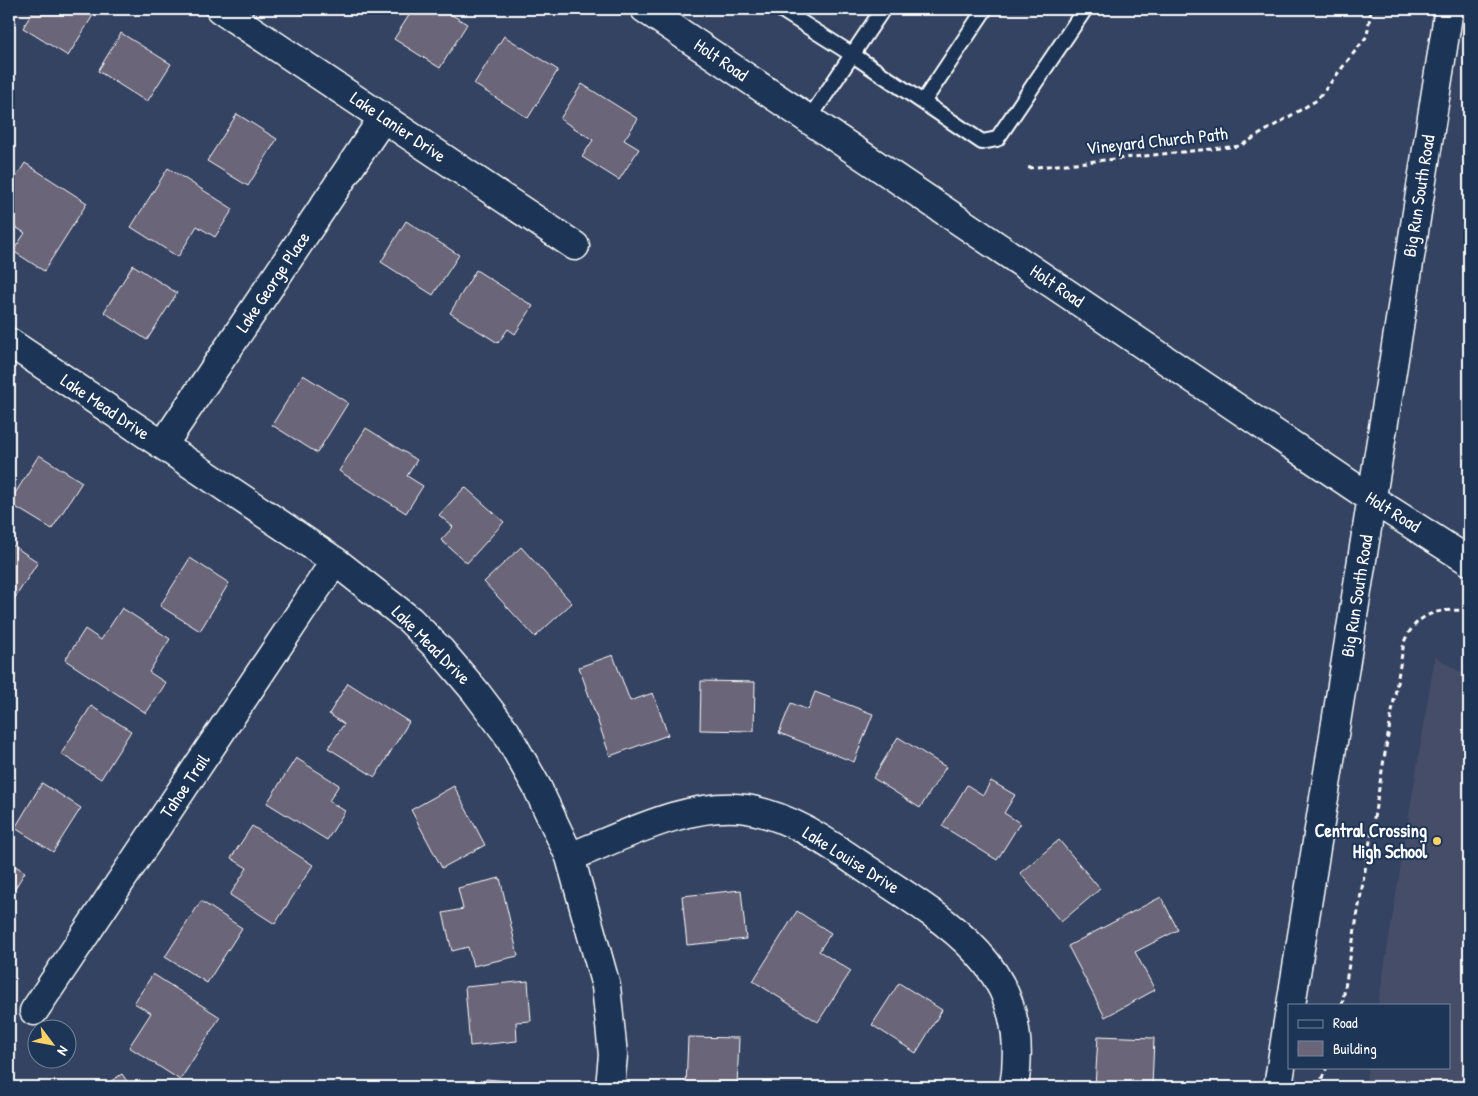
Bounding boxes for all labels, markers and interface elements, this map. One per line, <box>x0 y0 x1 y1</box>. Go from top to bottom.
street label: Holt Road <box>689 32 753 87</box>
street label: Lake Lanier Drive <box>345 85 451 168</box>
street label: Vineyard Church Path <box>1085 121 1229 160</box>
street label: Big Run South Road <box>1397 133 1440 259</box>
street label: Lake George Place <box>230 226 316 337</box>
street label: Holt Road <box>1025 258 1089 313</box>
street label: Lake Mead Drive <box>56 368 155 446</box>
street label: Holt Road <box>1361 485 1425 538</box>
street label: Big Run South Road <box>1335 533 1378 659</box>
street label: Lake Mead Drive <box>386 600 476 690</box>
street label: Tahoe Trail <box>154 748 215 823</box>
place label: Central Crossing High School <box>1315 818 1428 865</box>
street label: Lake Louise Drive <box>798 820 904 899</box>
marker: Central Crossing High School <box>1431 835 1443 847</box>
legend <box>1288 1004 1450 1068</box>
text: Road <box>1333 1012 1358 1033</box>
north arrow <box>28 1018 78 1068</box>
text: Building <box>1333 1038 1377 1059</box>
text: N <box>53 1043 73 1060</box>

